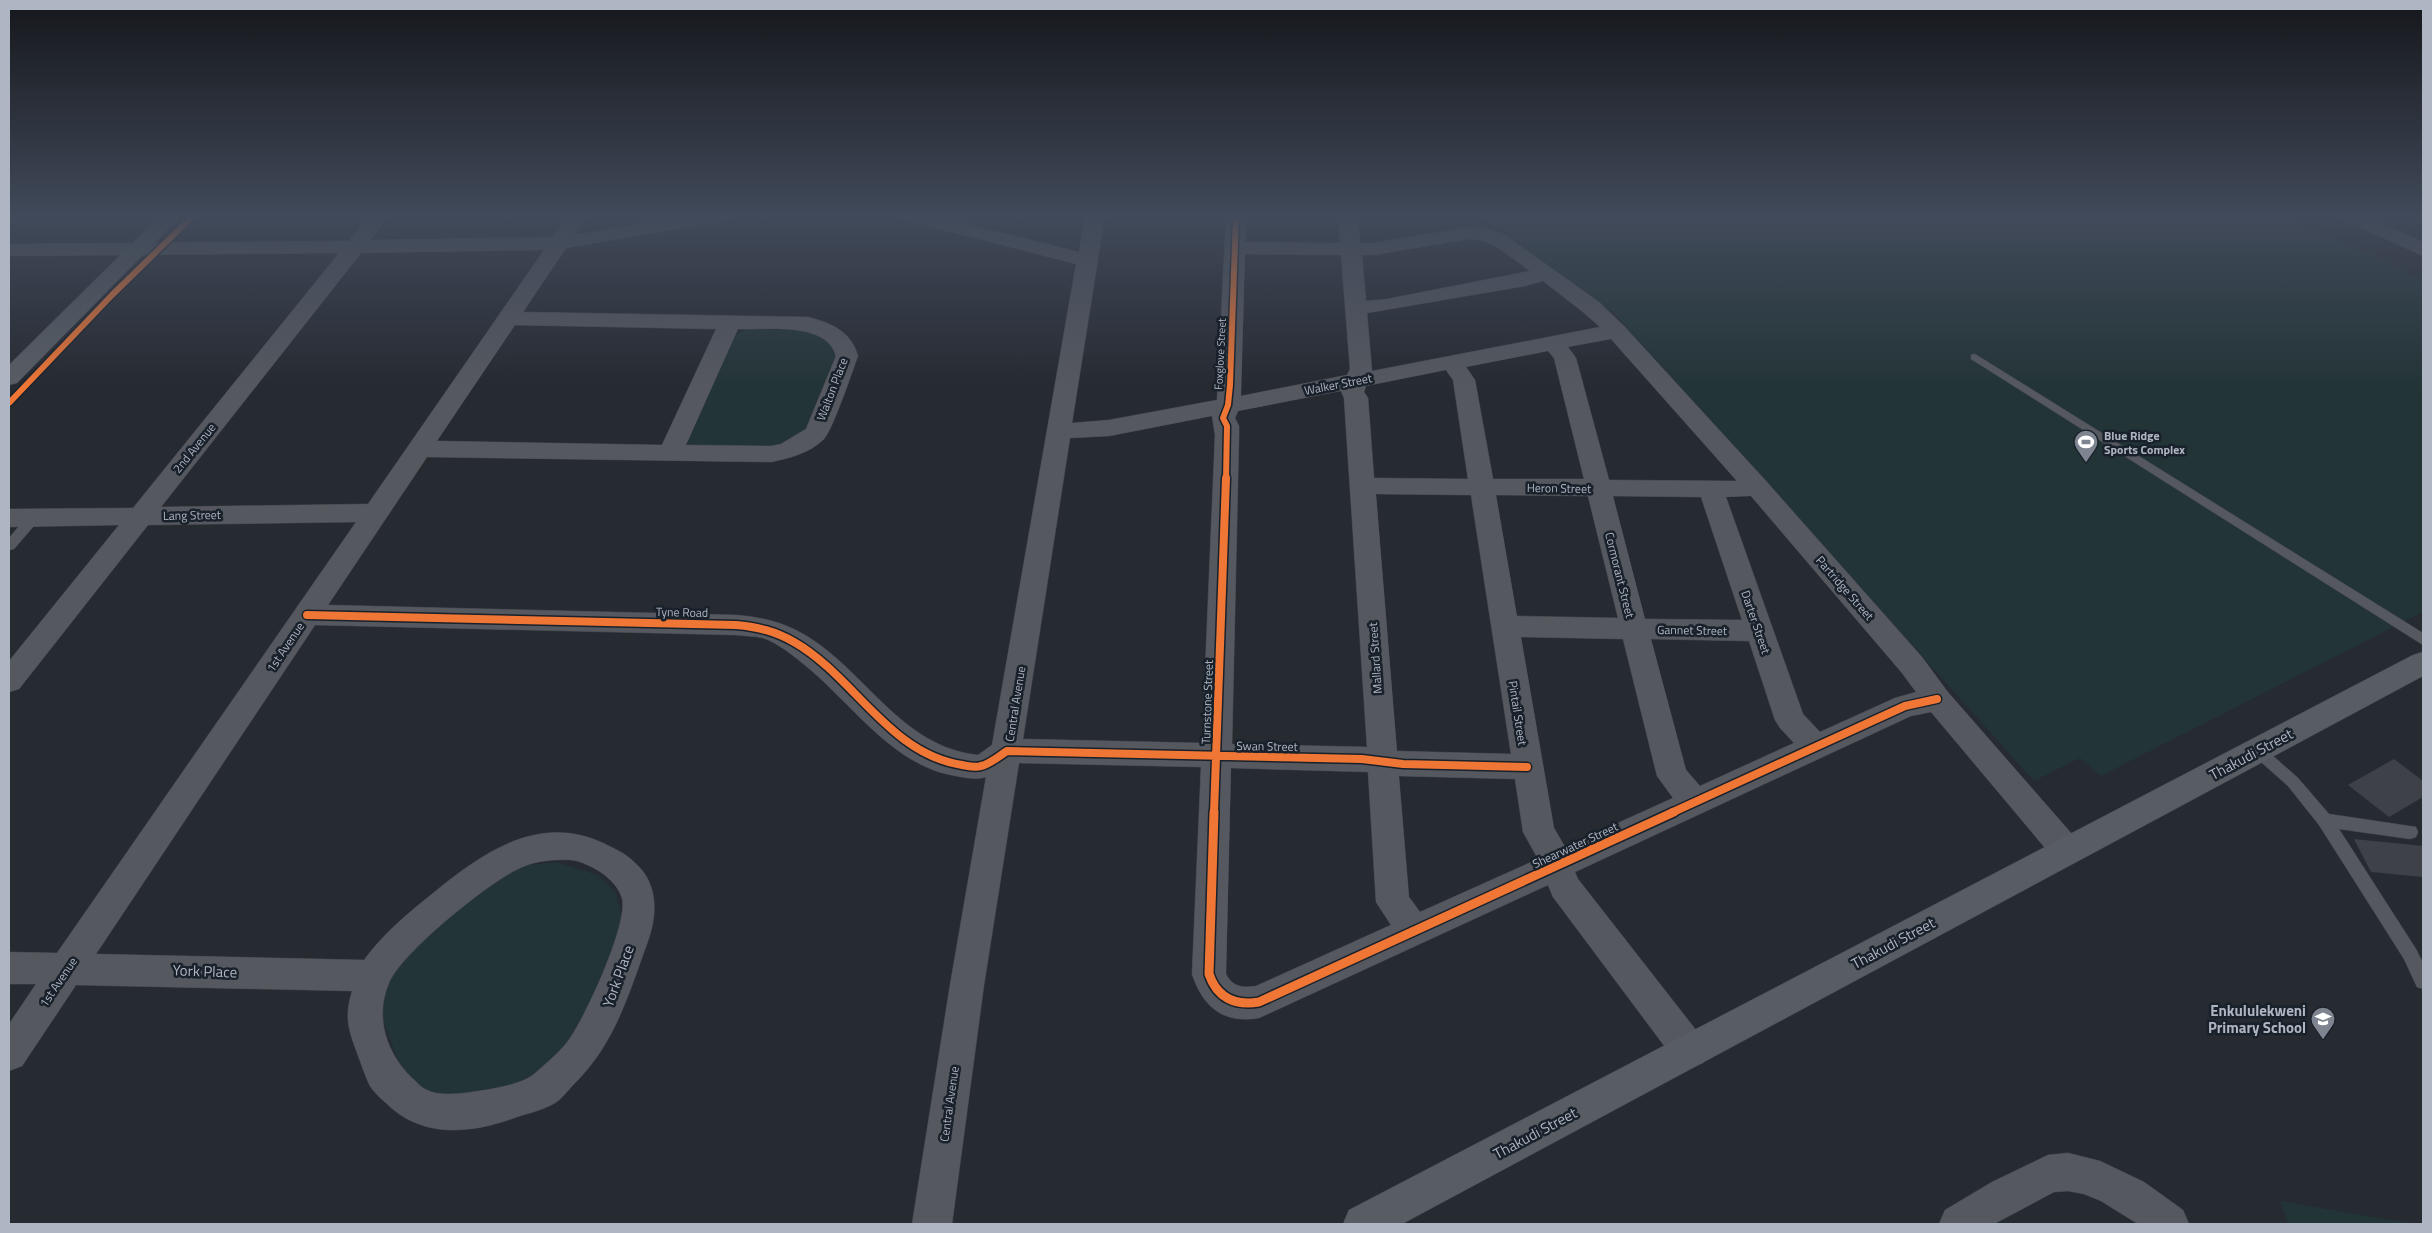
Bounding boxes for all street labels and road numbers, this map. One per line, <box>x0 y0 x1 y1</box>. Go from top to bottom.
street label: Foxglove Street <box>1210 318 1230 390</box>
street label: Walton Place <box>811 355 853 423</box>
street label: Walker Street <box>1303 368 1374 400</box>
street label: 2nd Avenue <box>168 419 220 477</box>
street label: Heron Street <box>1527 478 1592 498</box>
street label: Lang Street <box>163 505 222 525</box>
street label: Cormorant Street <box>1600 530 1640 621</box>
street label: Partridge Street <box>1811 551 1879 625</box>
street label: Darter Street <box>1736 588 1776 657</box>
street label: Tyne Road <box>656 602 708 622</box>
street label: 1st Avenue <box>261 618 309 676</box>
street label: Gannet Street <box>1657 620 1728 640</box>
street label: Mallard Street <box>1363 621 1387 694</box>
street label: Turnstone Street <box>1196 659 1218 745</box>
street label: Central Avenue <box>1000 665 1030 743</box>
street label: Pintail Street <box>1504 679 1533 748</box>
street label: Thakudi Street <box>2205 722 2298 786</box>
street label: Swan Street <box>1236 736 1299 756</box>
street label: Shearwater Street <box>1529 817 1622 873</box>
street label: Thakudi Street <box>1847 911 1940 975</box>
street label: York Place <box>596 942 640 1010</box>
street label: 1st Avenue <box>34 953 82 1011</box>
street label: York Place <box>172 958 238 984</box>
street label: Central Avenue <box>934 1065 964 1143</box>
street label: Thakudi Street <box>1489 1101 1582 1165</box>

